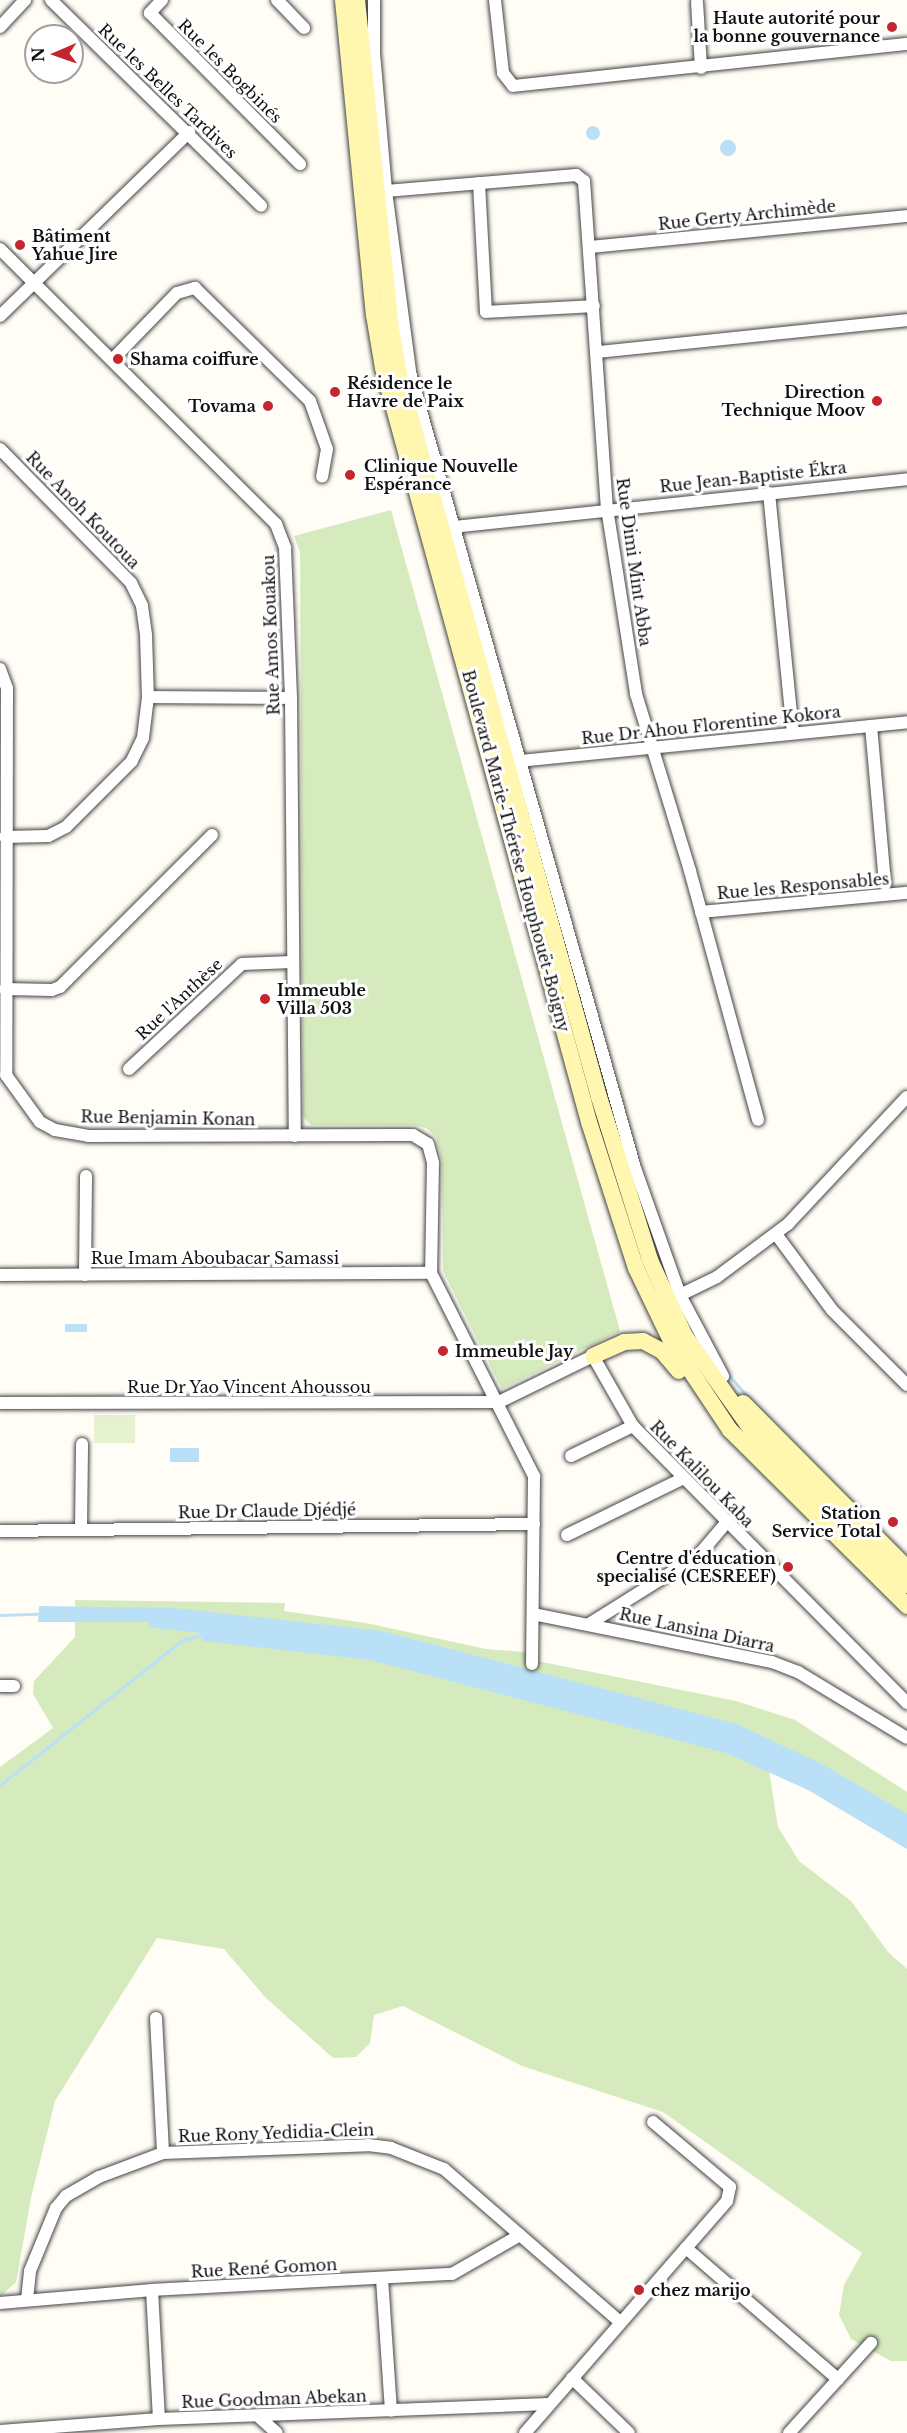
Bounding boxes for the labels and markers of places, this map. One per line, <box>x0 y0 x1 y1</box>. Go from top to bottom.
place label: Haute autorité pour la bonne gouvernance <box>693 8 880 46</box>
marker: Haute autorité pour la bonne gouvernance <box>885 20 899 34</box>
place label: Bâtiment Yahue Jire <box>32 226 118 264</box>
marker: Bâtiment Yahue Jire <box>13 238 27 252</box>
place label: Shama coiffure <box>130 349 259 369</box>
marker: Shama coiffure <box>111 352 125 366</box>
place label: Résidence le Havre de Paix <box>347 373 464 411</box>
place label: Direction Technique Moov <box>721 382 865 420</box>
marker: Résidence le Havre de Paix <box>328 385 342 399</box>
marker: Direction Technique Moov <box>870 394 884 408</box>
place label: Tovama <box>188 396 256 416</box>
marker: Tovama <box>261 399 275 413</box>
place label: Clinique Nouvelle Espérance <box>364 456 518 494</box>
marker: Clinique Nouvelle Espérance <box>341 466 359 484</box>
place label: Immeuble Villa 503 <box>277 980 366 1018</box>
marker: Immeuble Villa 503 <box>258 992 272 1006</box>
place label: Immeuble Jay <box>455 1341 573 1361</box>
marker: Immeuble Jay <box>436 1344 450 1358</box>
place label: Station Service Total <box>771 1503 881 1541</box>
marker: Station Service Total <box>886 1515 900 1529</box>
place label: Centre d'éducation specialisé (CESREEF) <box>596 1548 776 1586</box>
marker: Centre d'éducation specialisé (CESREEF) <box>781 1560 795 1574</box>
place label: chez marijo <box>651 2280 751 2300</box>
marker: chez marijo <box>632 2283 646 2297</box>

